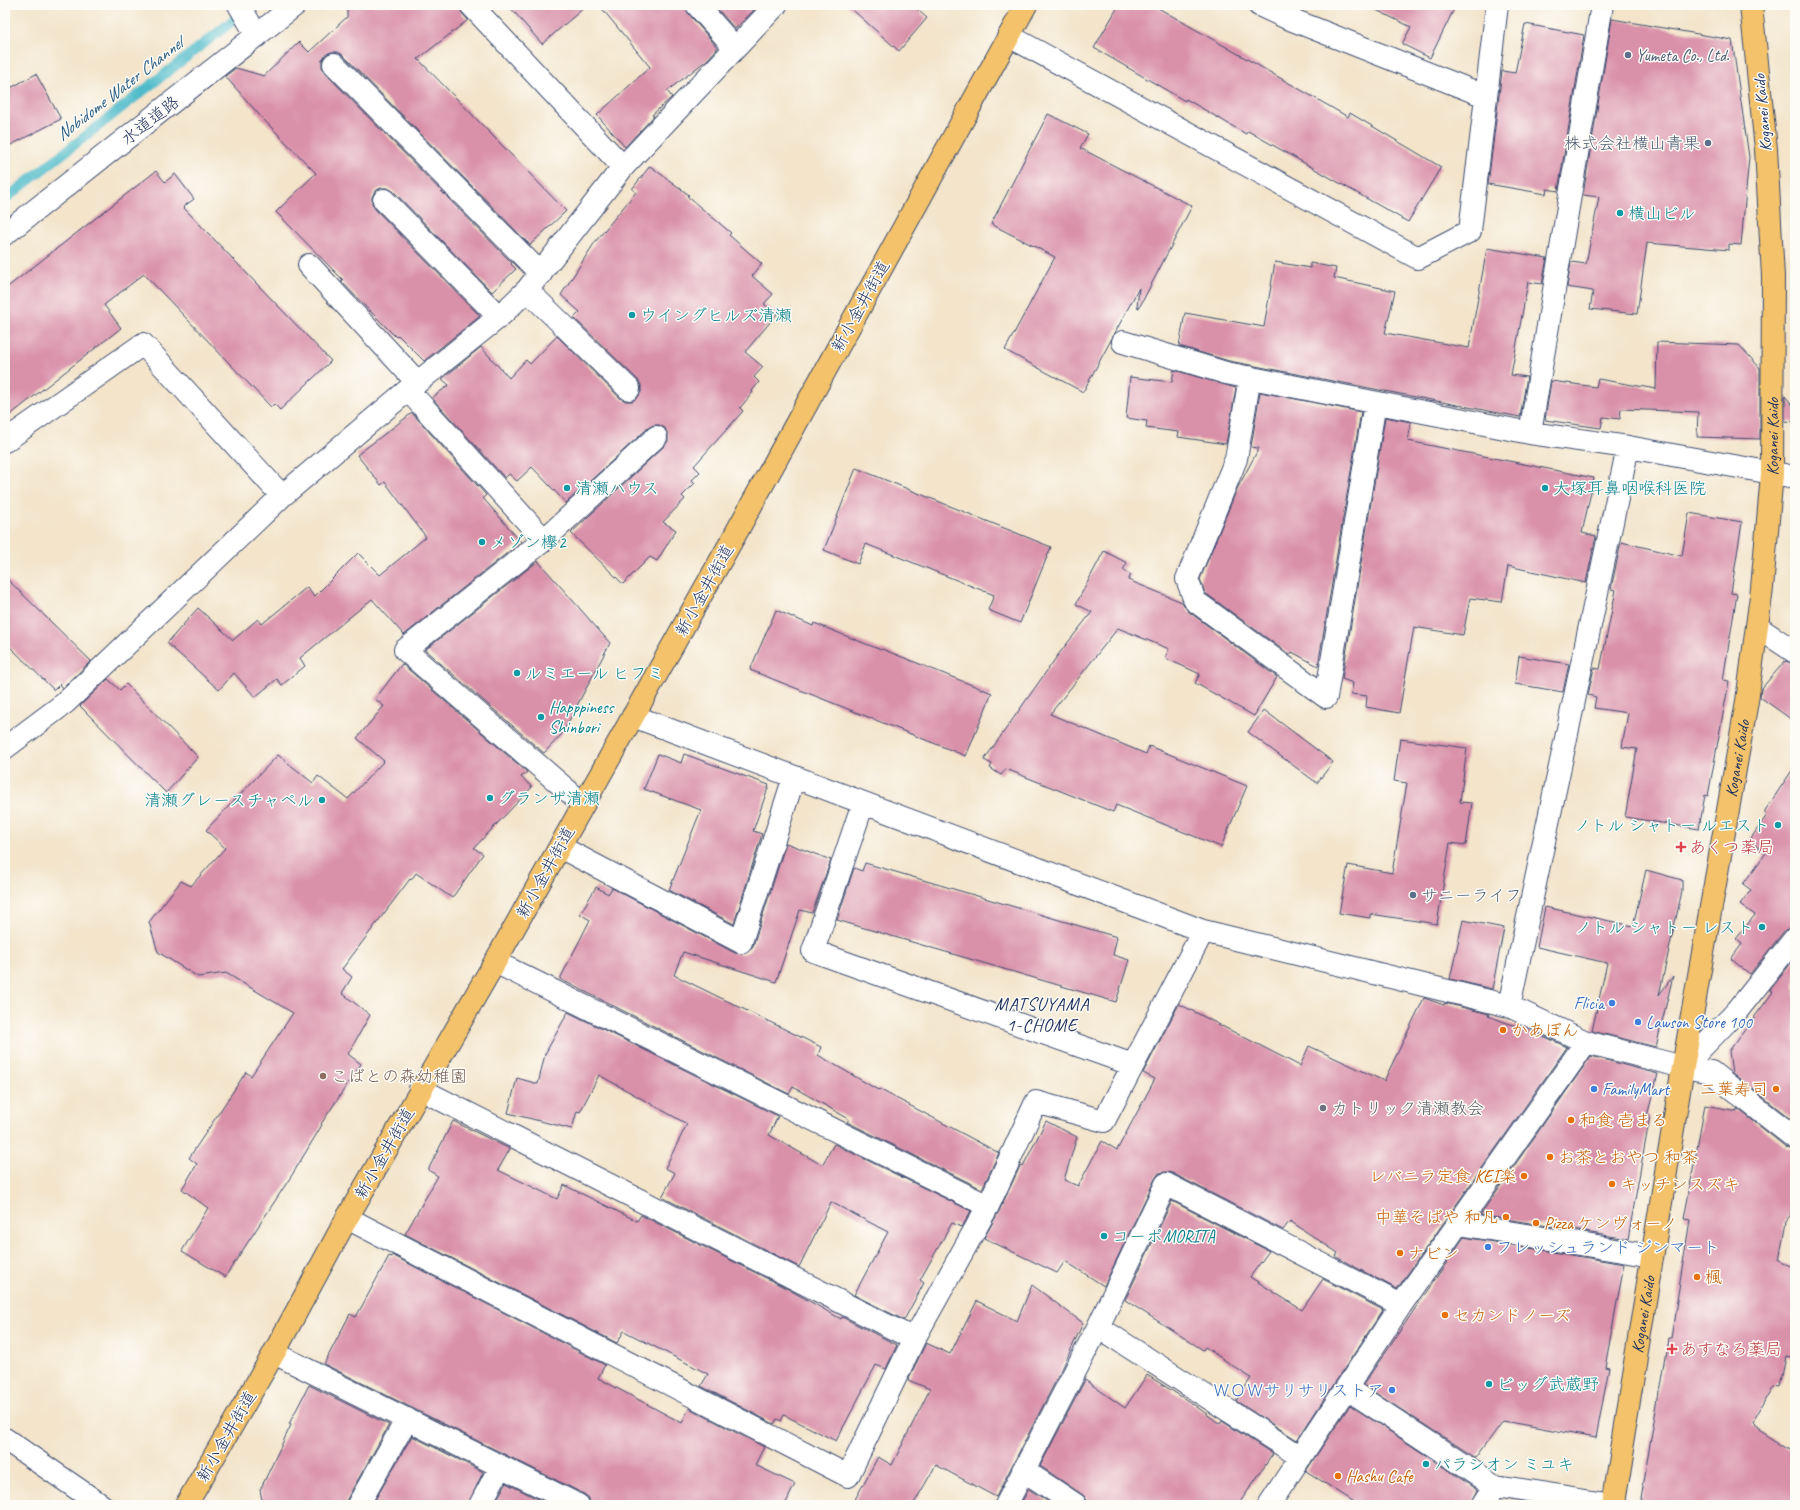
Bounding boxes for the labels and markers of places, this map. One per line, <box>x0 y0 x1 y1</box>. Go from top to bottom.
place label: Yumeta Co., Ltd. <box>1636 45 1730 66</box>
marker: Yumeta Co., Ltd. <box>1623 50 1633 60</box>
place label: 株式会社横山青果 <box>1564 133 1700 154</box>
marker: 株式会社横山青果 <box>1703 138 1713 148</box>
place label: 横山ビル <box>1628 203 1696 224</box>
marker: 横山ビル <box>1615 208 1625 218</box>
place label: ウイングヒルズ清瀬 <box>640 305 792 326</box>
marker: ウイングヒルズ清瀬 <box>627 310 637 320</box>
place label: 清瀬ハウス <box>575 478 659 499</box>
place label: 大塚耳鼻咽喉科医院 <box>1553 478 1706 499</box>
marker: 清瀬ハウス <box>562 483 572 493</box>
marker: 大塚耳鼻咽喉科医院 <box>1540 483 1550 493</box>
place label: メゾン欅2 <box>490 532 567 553</box>
marker: メゾン欅2 <box>477 537 487 547</box>
place label: ルミエール ヒフミ <box>525 663 664 684</box>
marker: ルミエール ヒフミ <box>512 668 522 678</box>
place label: Happpiness Shinbori <box>549 697 615 738</box>
marker: Happpiness Shinbori <box>536 712 546 722</box>
place label: グランザ清瀬 <box>498 788 600 809</box>
place label: 清瀬グレースチャペル <box>144 790 314 811</box>
marker: グランザ清瀬 <box>485 793 495 803</box>
marker: 清瀬グレースチャペル <box>317 795 327 805</box>
place label: ノトル シャトー ルエスト <box>1573 815 1770 836</box>
marker: ノトル シャトー ルエスト <box>1773 820 1783 830</box>
place label: あくつ薬局 <box>1689 837 1774 858</box>
marker: あくつ薬局 <box>1676 842 1686 852</box>
place label: サニーライフ <box>1421 885 1522 906</box>
marker: サニーライフ <box>1408 890 1418 900</box>
place label: ノトル シャトー レスト <box>1574 917 1754 938</box>
marker: ノトル シャトー レスト <box>1757 922 1767 932</box>
place label: Flicia <box>1574 993 1606 1014</box>
marker: Flicia <box>1607 998 1617 1008</box>
place label: Lawson Store 100 <box>1646 1012 1753 1033</box>
marker: Lawson Store 100 <box>1633 1017 1643 1027</box>
place label: かあぼん <box>1511 1020 1579 1041</box>
marker: かあぼん <box>1498 1025 1508 1035</box>
place label: こばとの森幼稚園 <box>331 1066 467 1087</box>
marker: こばとの森幼稚園 <box>318 1071 328 1081</box>
place label: FamilyMart <box>1602 1079 1671 1100</box>
place label: 二葉寿司 <box>1700 1079 1768 1100</box>
marker: FamilyMart <box>1589 1084 1599 1094</box>
marker: 二葉寿司 <box>1771 1084 1781 1094</box>
place label: カトリック清瀬教会 <box>1331 1098 1484 1119</box>
marker: カトリック清瀬教会 <box>1318 1103 1328 1113</box>
place label: 和食 壱まる <box>1579 1110 1668 1131</box>
marker: 和食 壱まる <box>1566 1115 1576 1125</box>
place label: お茶とおやつ 和茶 <box>1558 1147 1698 1168</box>
marker: お茶とおやつ 和茶 <box>1545 1152 1555 1162</box>
place label: レバニラ定食 KEI楽 <box>1369 1166 1516 1187</box>
marker: レバニラ定食 KEI楽 <box>1519 1171 1529 1181</box>
place label: キッチンスズキ <box>1620 1174 1740 1195</box>
marker: キッチンスズキ <box>1607 1179 1617 1189</box>
place label: 中華そばや 和凡 <box>1375 1207 1498 1228</box>
marker: 中華そばや 和凡 <box>1501 1212 1511 1222</box>
place label: Pizza ケンヴォーノ <box>1544 1213 1678 1234</box>
marker: Pizza ケンヴォーノ <box>1531 1218 1541 1228</box>
place label: コーポMORITA <box>1112 1226 1216 1247</box>
marker: コーポMORITA <box>1099 1231 1109 1241</box>
place label: フレッシュランド ジンマート <box>1496 1237 1720 1258</box>
marker: フレッシュランド ジンマート <box>1483 1242 1493 1252</box>
place label: ナビン <box>1408 1243 1459 1264</box>
marker: ナビン <box>1395 1248 1405 1258</box>
place label: 楓 <box>1705 1267 1722 1288</box>
marker: 楓 <box>1692 1272 1702 1282</box>
place label: セカンドノーズ <box>1453 1305 1571 1326</box>
marker: セカンドノーズ <box>1440 1310 1450 1320</box>
place label: あすなろ薬局 <box>1680 1339 1782 1360</box>
marker: あすなろ薬局 <box>1667 1344 1677 1354</box>
place label: ビッグ武蔵野 <box>1497 1374 1599 1395</box>
marker: ビッグ武蔵野 <box>1484 1379 1494 1389</box>
place label: ＷＯＷサリサリストア <box>1213 1380 1384 1401</box>
marker: ＷＯＷサリサリストア <box>1387 1385 1397 1395</box>
place label: パラシオン ミユキ <box>1434 1454 1574 1475</box>
marker: パラシオン ミユキ <box>1421 1459 1431 1469</box>
place label: Hashu Cafe <box>1346 1466 1414 1487</box>
marker: Hashu Cafe <box>1333 1471 1343 1481</box>

